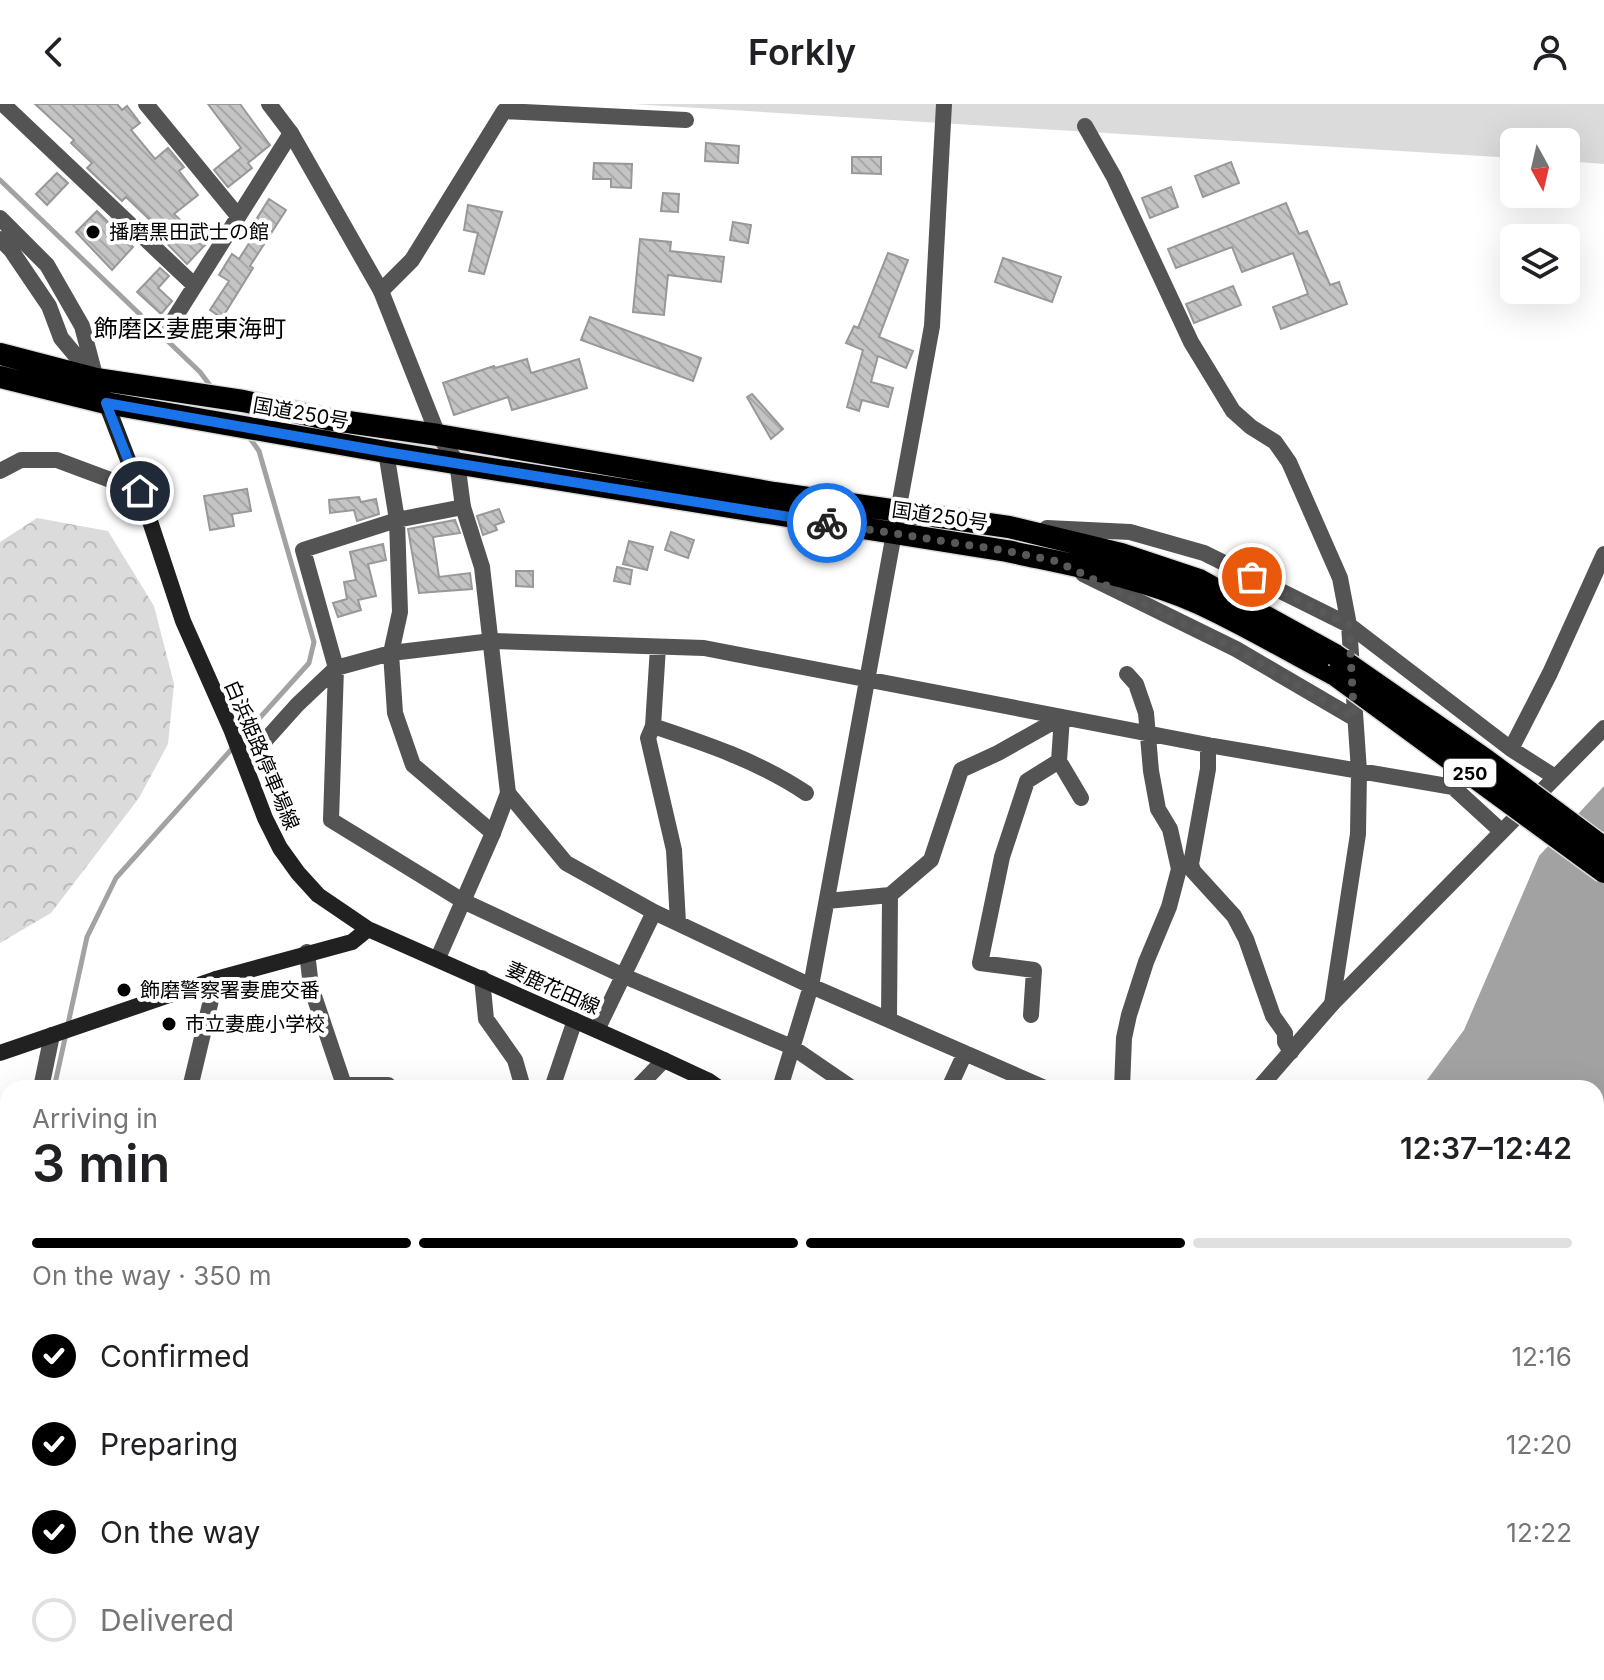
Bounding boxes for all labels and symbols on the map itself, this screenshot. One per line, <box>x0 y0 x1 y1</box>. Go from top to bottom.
north arrow <box>1500 128 1580 208</box>
place label: 播磨黒田武士の館 <box>109 220 269 244</box>
marker: 播磨黒田武士の館 <box>84 223 102 241</box>
district label: 飾磨区妻鹿東海町 <box>94 314 286 343</box>
street label: 国道250号 <box>251 393 351 433</box>
pin <box>106 457 174 525</box>
courier <box>787 483 867 563</box>
street label: 国道250号 <box>890 497 990 535</box>
pin <box>1218 543 1286 611</box>
street label: 白浜姫路停車場線 <box>220 677 304 833</box>
road number: 250 <box>1444 759 1496 787</box>
street label: 妻鹿花田線 <box>502 957 604 1019</box>
place label: 飾磨警察署妻鹿交番 <box>140 978 320 1002</box>
marker: 飾磨警察署妻鹿交番 <box>115 981 133 999</box>
place label: 市立妻鹿小学校 <box>185 1012 325 1036</box>
marker: 市立妻鹿小学校 <box>160 1015 178 1033</box>

